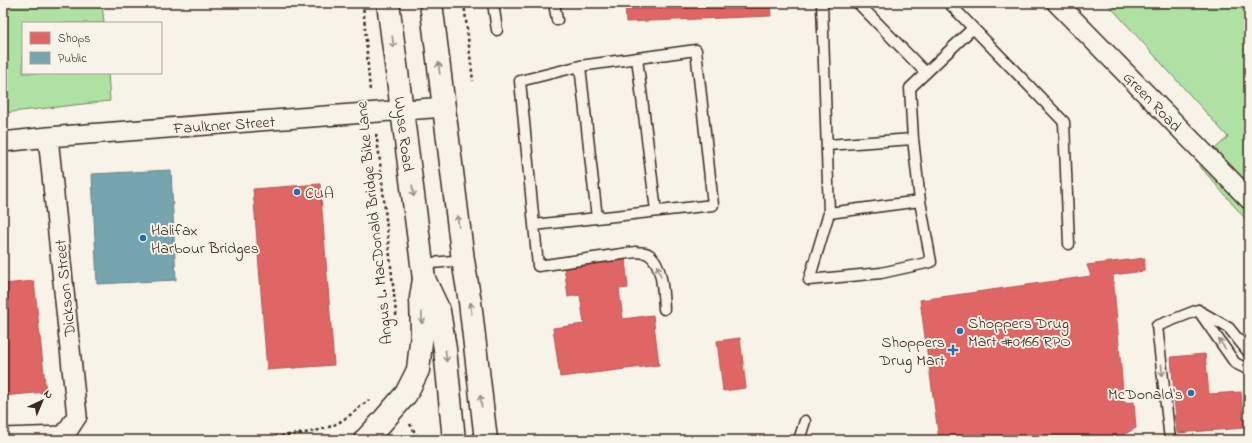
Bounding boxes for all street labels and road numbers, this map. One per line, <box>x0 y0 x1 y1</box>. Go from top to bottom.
street label: Green Road <box>1117 67 1187 138</box>
street label: Wyse Road <box>387 95 420 173</box>
street label: Angus L. MacDonald Bridge Bike Lane <box>350 99 400 346</box>
street label: Faulkner Street <box>171 110 277 142</box>
street label: Dickson Street <box>49 237 83 338</box>

